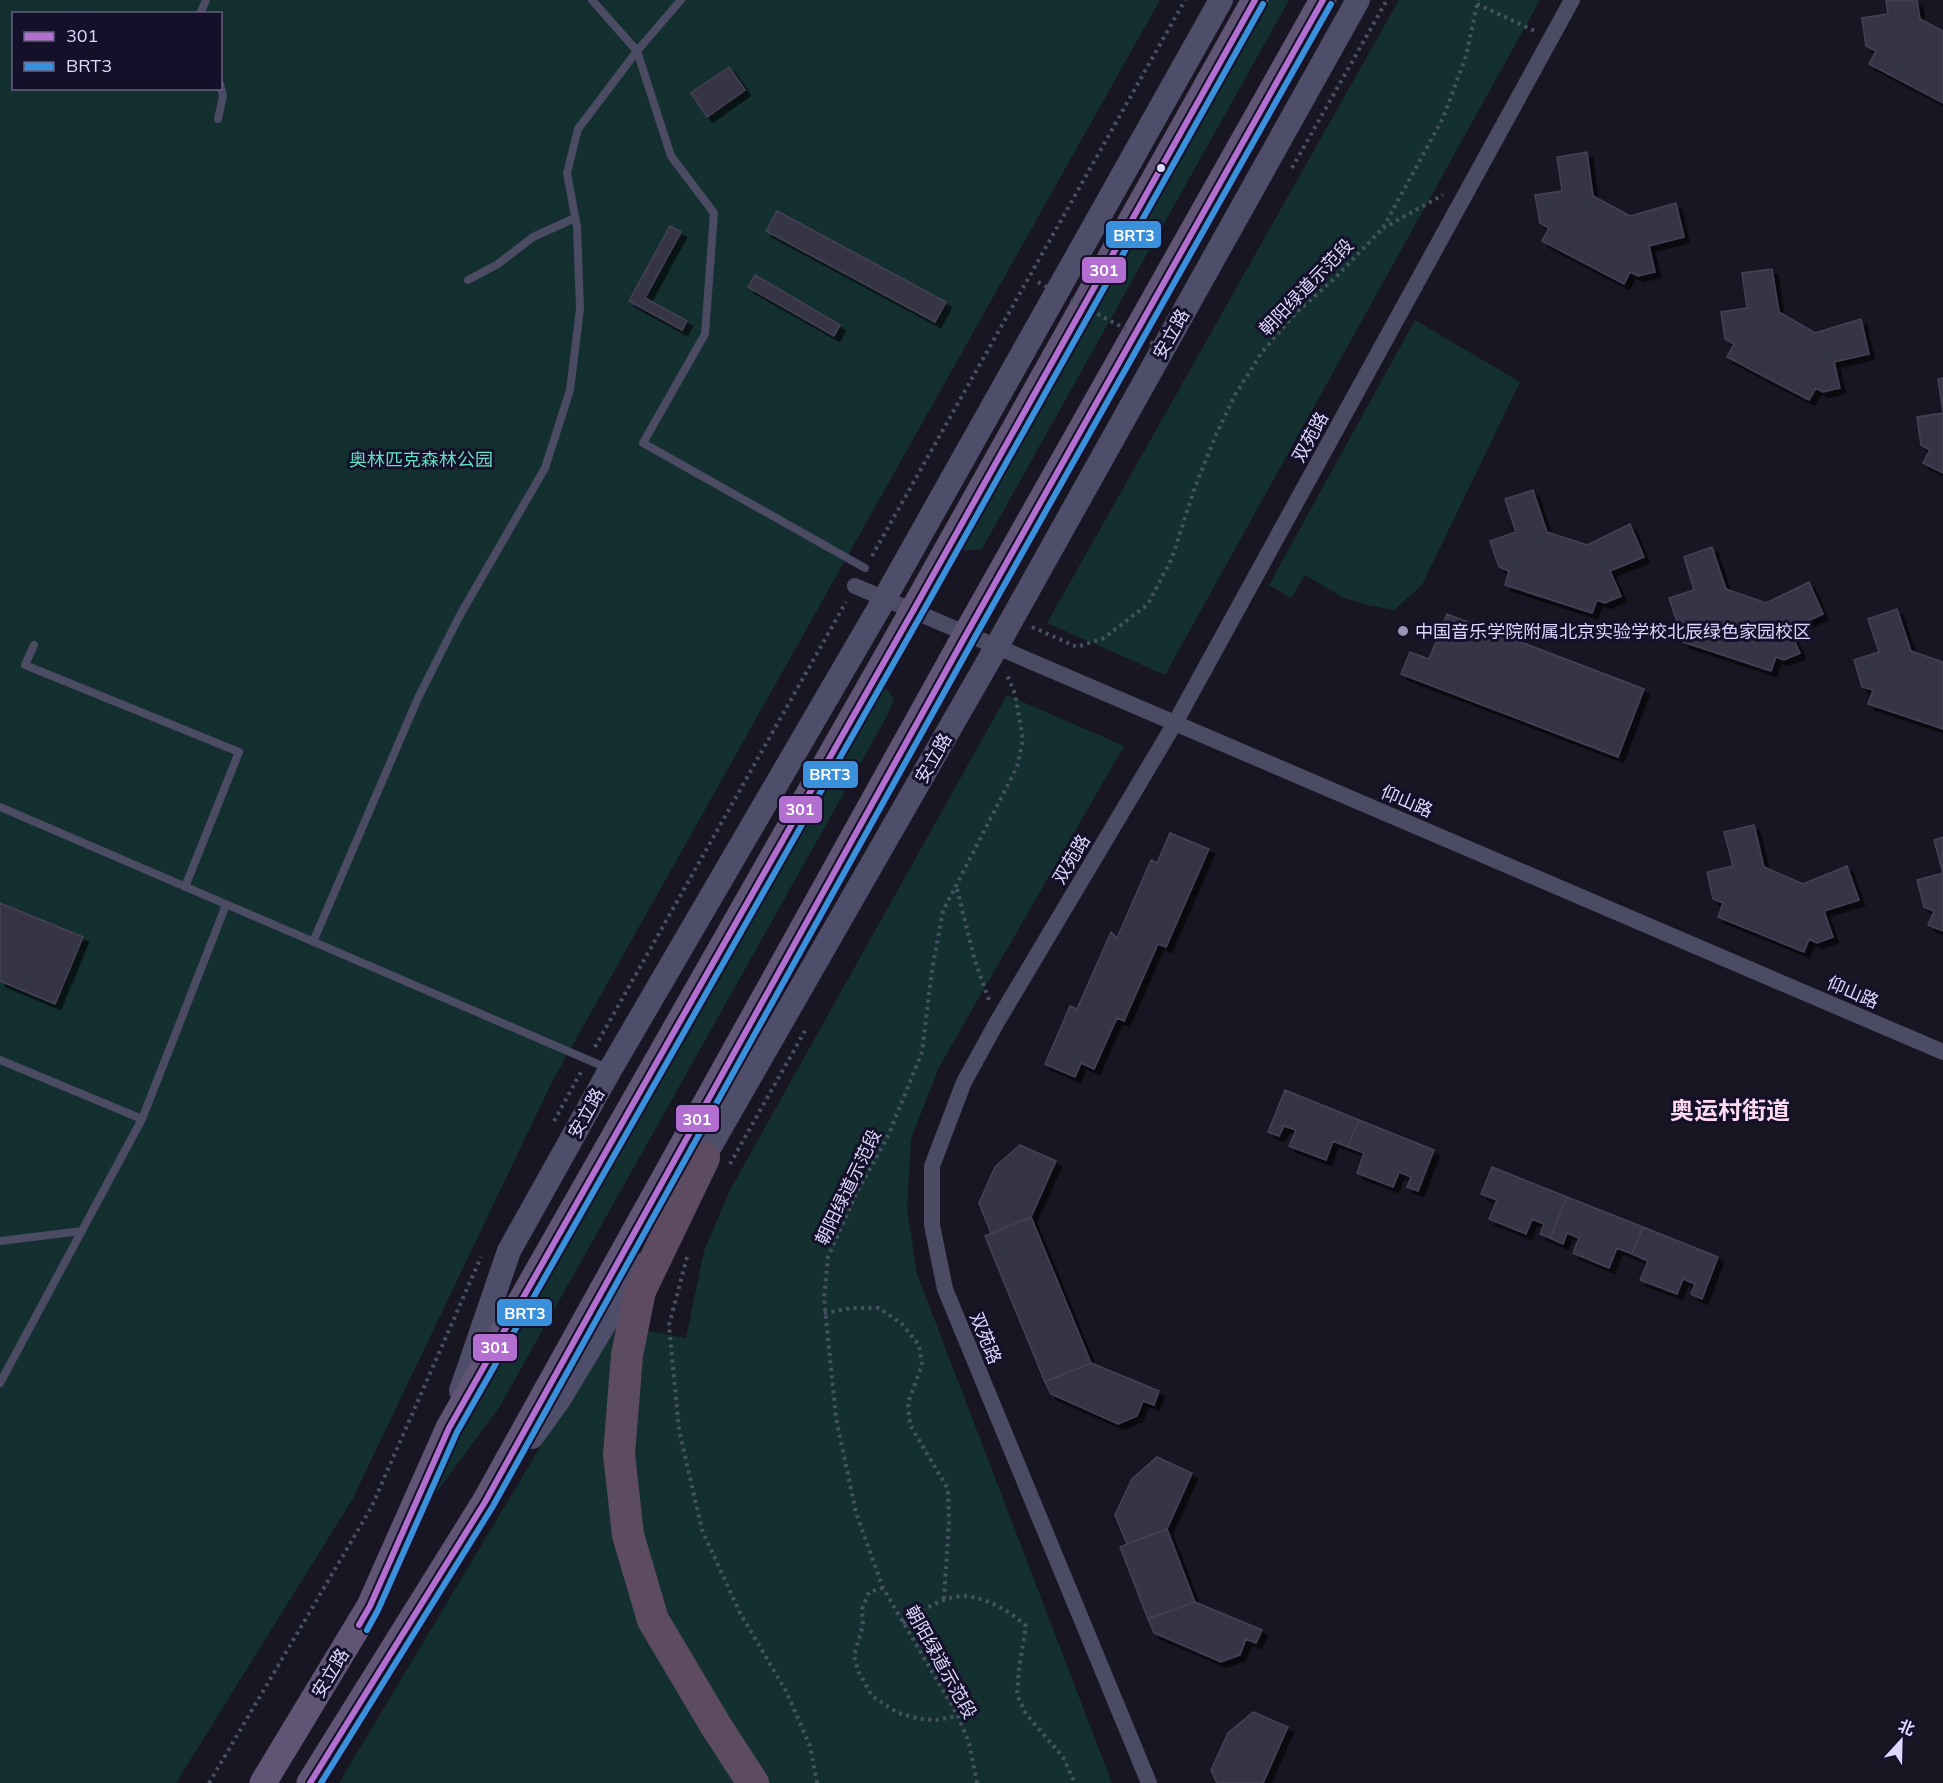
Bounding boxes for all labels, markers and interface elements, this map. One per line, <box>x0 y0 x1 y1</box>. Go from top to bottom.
legend <box>12 12 222 90</box>
text: 301 <box>66 24 98 47</box>
text: BRT3 <box>66 54 112 77</box>
unlabelled marker <box>1155 162 1167 174</box>
line badge: BRT3 <box>1105 220 1162 249</box>
text: BRT3 <box>1113 225 1155 245</box>
street label: 朝阳绿道示范段 <box>1254 234 1358 340</box>
line badge: 301 <box>1081 256 1127 284</box>
text: 301 <box>1090 260 1118 280</box>
street label: 安立路 <box>1148 305 1194 363</box>
street label: 双苑路 <box>1287 408 1333 466</box>
park label: 奥林匹克森林公园 <box>349 448 493 471</box>
place label: 中国音乐学院附属北京实验学校北辰绿色家园校区 <box>1415 620 1811 643</box>
marker: 中国音乐学院附属北京实验学校北辰绿色家园校区 <box>1396 624 1410 638</box>
street label: 安立路 <box>910 729 956 787</box>
line badge: BRT3 <box>802 760 859 789</box>
text: BRT3 <box>809 764 851 784</box>
street label: 仰山路 <box>1378 780 1436 822</box>
line badge: 301 <box>778 795 823 824</box>
text: 301 <box>786 799 814 819</box>
street label: 双苑路 <box>1047 830 1095 888</box>
street label: 仰山路 <box>1824 971 1882 1013</box>
street label: 安立路 <box>563 1084 609 1142</box>
district label: 奥运村街道 <box>1670 1095 1790 1125</box>
line badge: 301 <box>675 1104 720 1133</box>
text: 301 <box>683 1109 711 1129</box>
street label: 朝阳绿道示范段 <box>810 1125 886 1249</box>
line badge: BRT3 <box>496 1298 553 1327</box>
text: BRT3 <box>504 1303 546 1323</box>
street label: 双苑路 <box>965 1309 1007 1367</box>
line badge: 301 <box>472 1333 518 1362</box>
text: 301 <box>481 1337 509 1357</box>
street label: 朝阳绿道示范段 <box>900 1601 982 1723</box>
street label: 安立路 <box>306 1644 354 1702</box>
north arrow <box>1871 1711 1931 1771</box>
text: 北 <box>1895 1715 1918 1739</box>

